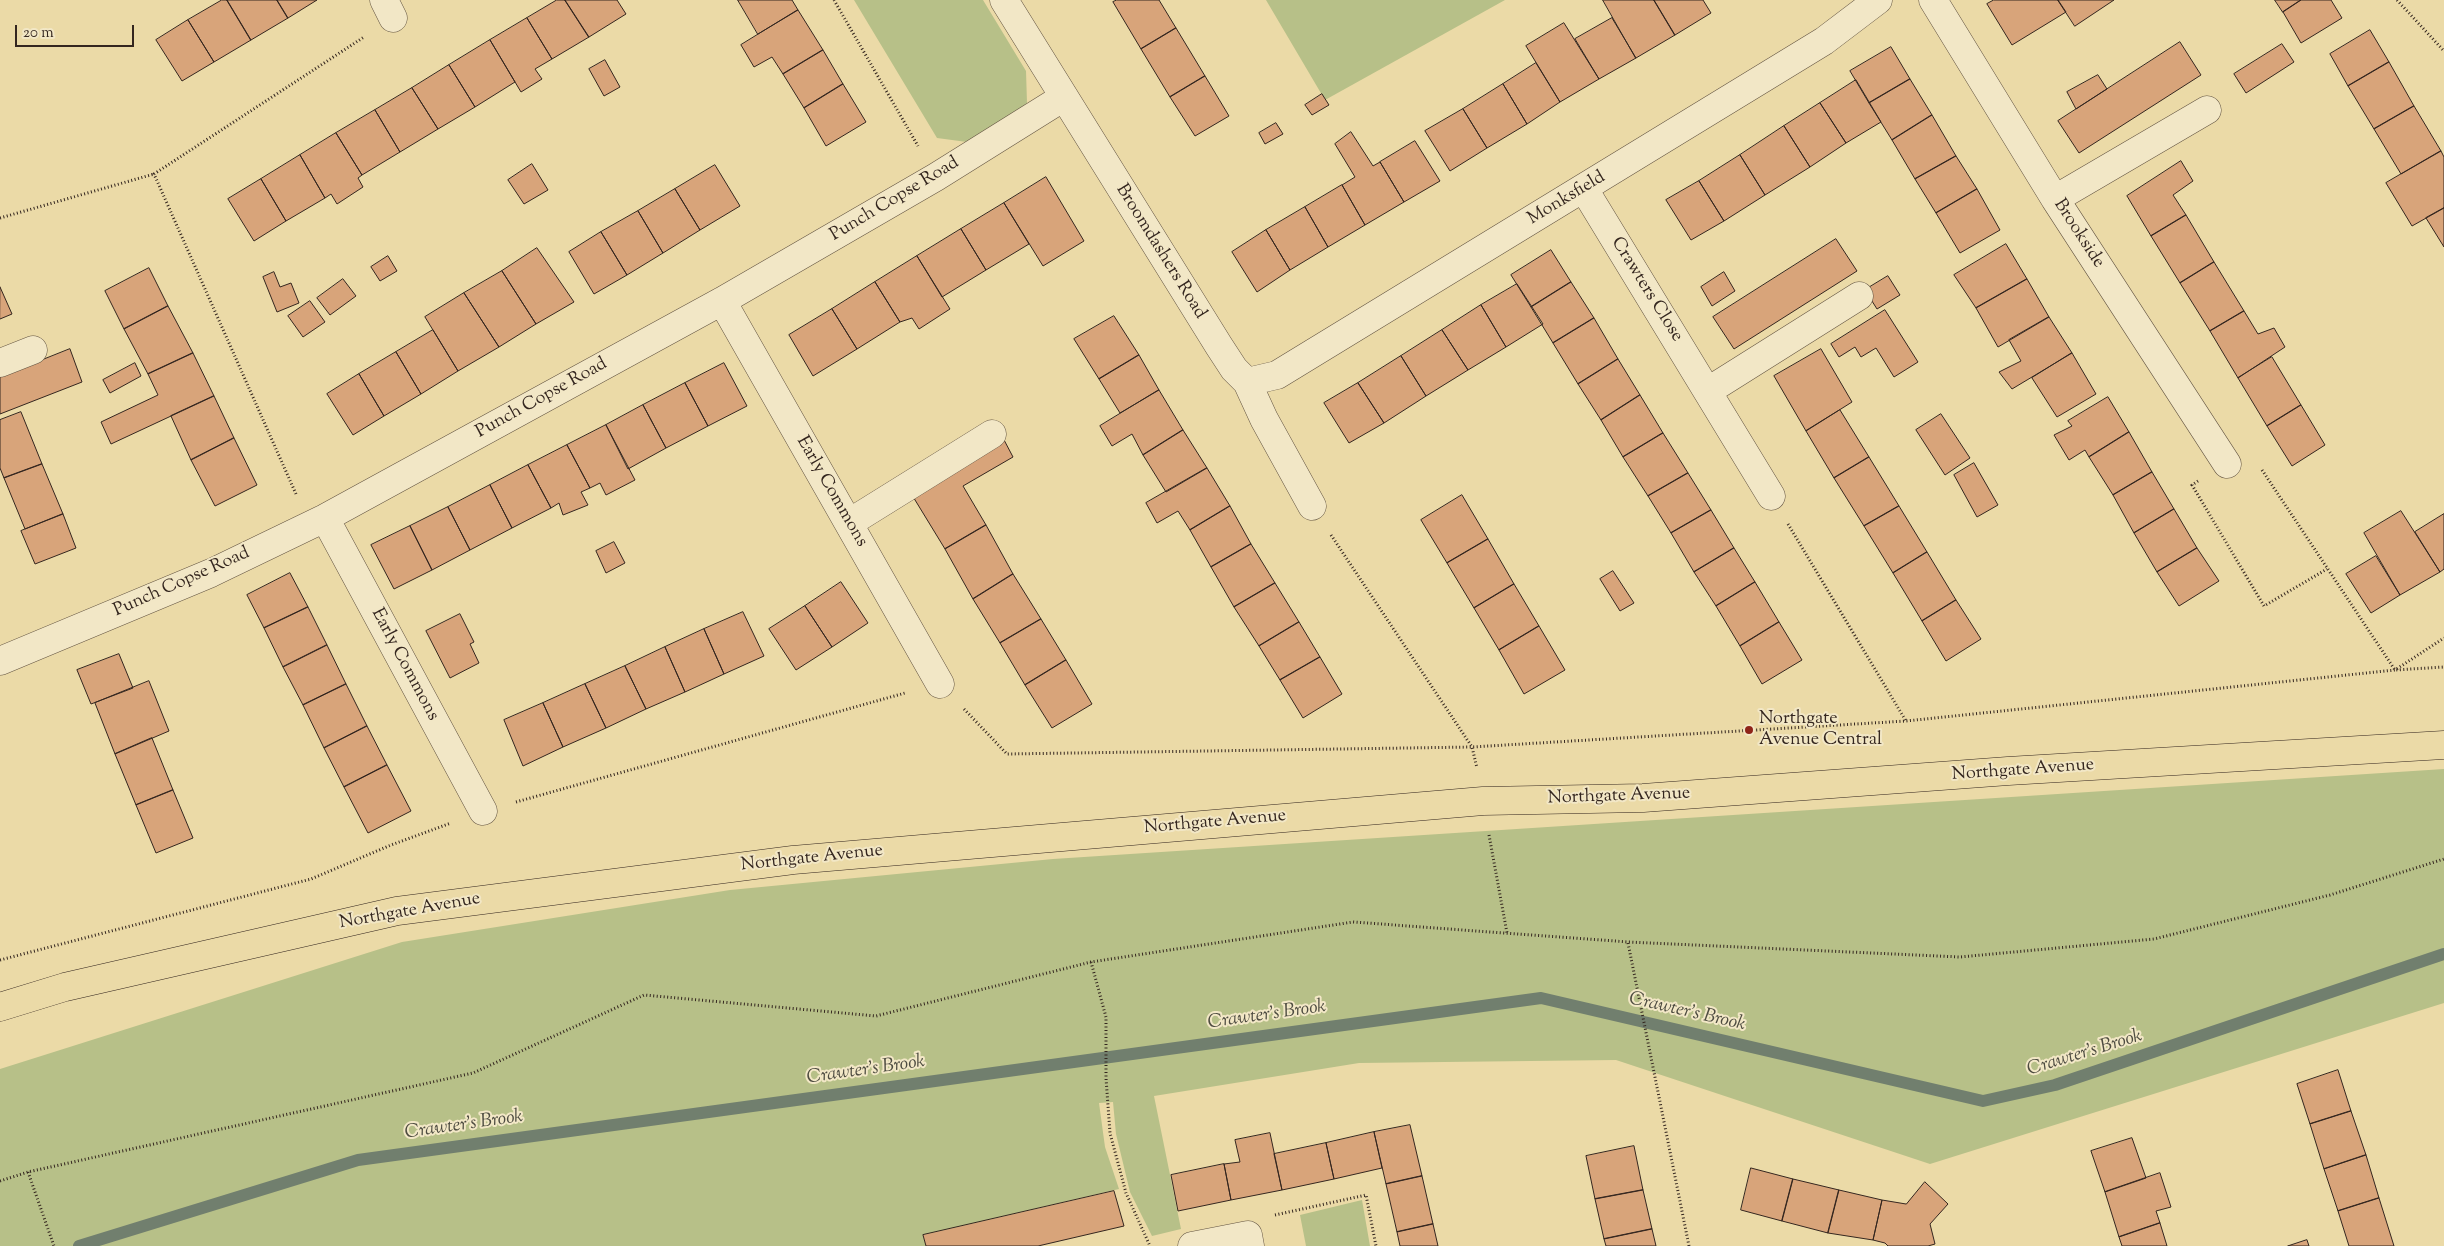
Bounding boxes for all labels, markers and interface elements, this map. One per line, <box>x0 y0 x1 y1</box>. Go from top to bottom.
scale bar <box>18 15 136 47</box>
text: 20 m <box>23 23 54 44</box>
street label: Punch Copse Road <box>827 153 963 247</box>
street label: Monksfield <box>1524 167 1610 231</box>
street label: Broomdashers Road <box>1110 181 1210 323</box>
street label: Brookside <box>2048 195 2108 273</box>
street label: Crawters Close <box>1605 234 1687 346</box>
street label: Punch Copse Road <box>473 354 611 444</box>
street label: Early Commons <box>791 433 871 551</box>
street label: Punch Copse Road <box>111 543 253 623</box>
street label: Early Commons <box>365 605 443 725</box>
place label: Northgate Avenue Central <box>1759 709 1882 752</box>
marker: Northgate Avenue Central <box>1743 724 1755 736</box>
street label: Northgate Avenue <box>1951 755 2095 787</box>
street label: Northgate Avenue <box>1547 784 1691 810</box>
street label: Northgate Avenue <box>1143 806 1287 840</box>
street label: Northgate Avenue <box>740 841 884 877</box>
street label: Northgate Avenue <box>338 889 482 935</box>
water label: Crawter's Brook <box>1627 989 1747 1037</box>
water label: Crawter's Brook <box>1207 996 1327 1036</box>
water label: Crawter's Brook <box>2025 1026 2145 1082</box>
water label: Crawter's Brook <box>806 1051 926 1091</box>
water label: Crawter's Brook <box>404 1106 524 1146</box>

